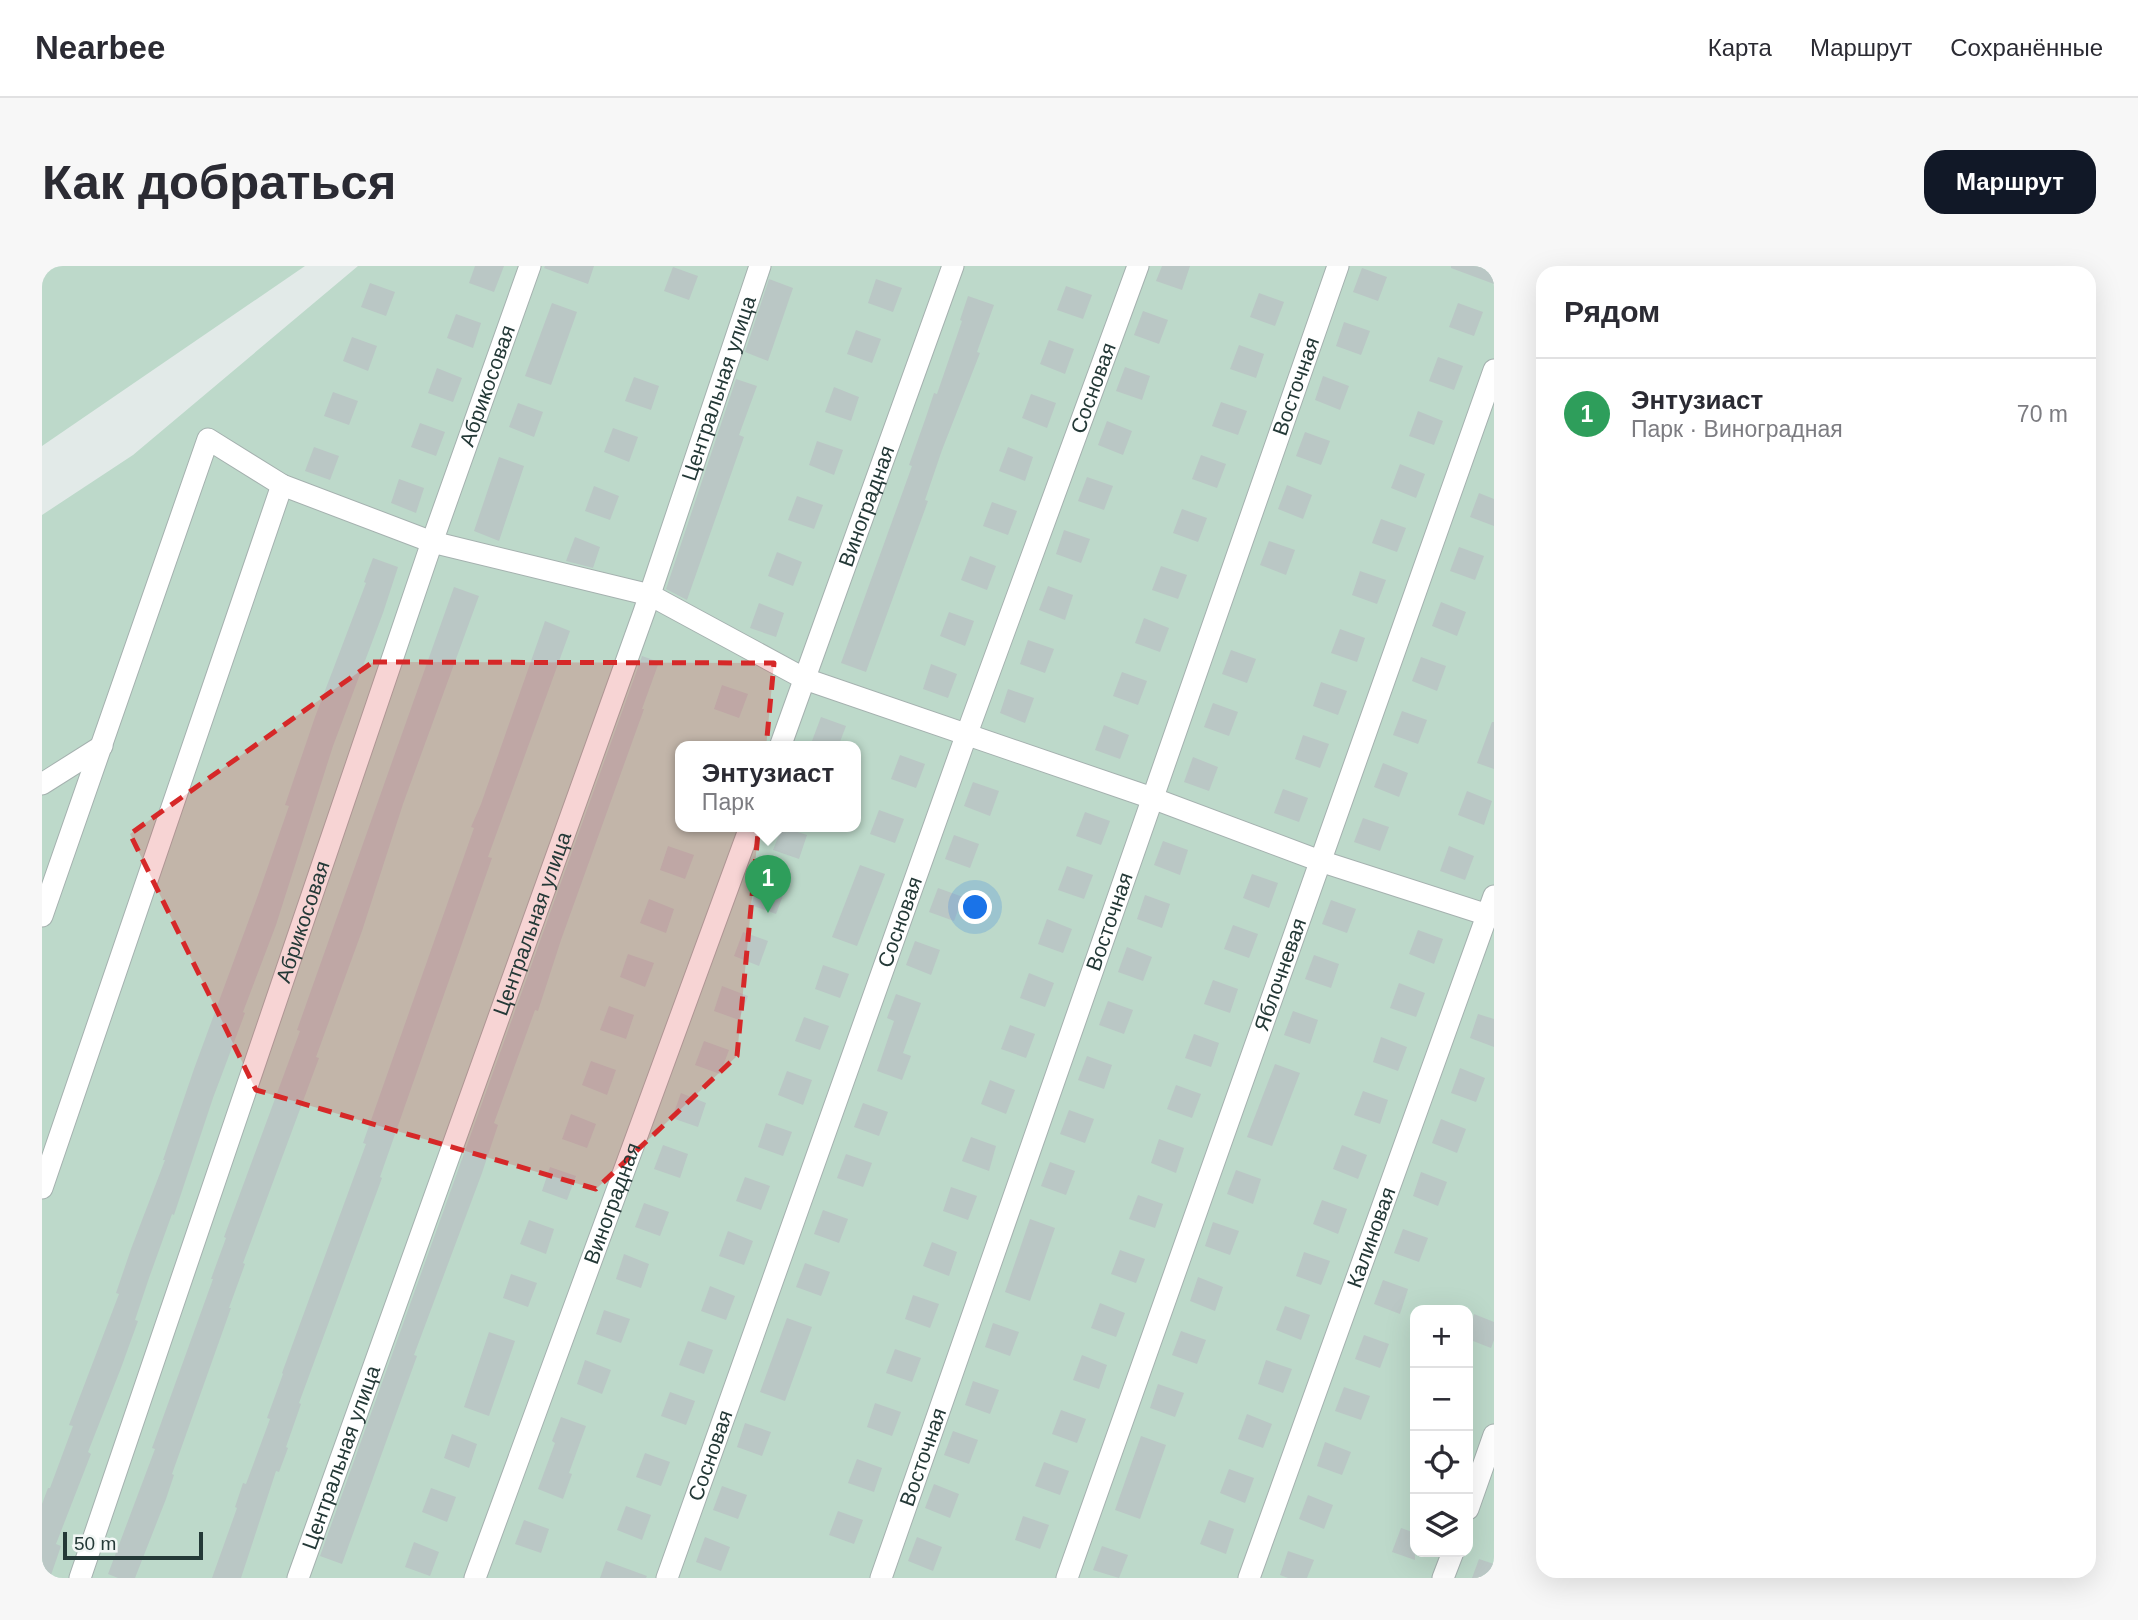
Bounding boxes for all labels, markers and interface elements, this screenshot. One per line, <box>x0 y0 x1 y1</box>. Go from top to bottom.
text: Nearbee <box>35 29 165 66</box>
text: Карта <box>1708 34 1772 61</box>
text: Маршрут <box>1810 34 1912 61</box>
text: Сохранённые <box>1950 34 2103 61</box>
button: Маршрут <box>1924 150 2096 214</box>
text: Как добраться <box>42 155 396 209</box>
street label: Центральная улица <box>677 293 760 483</box>
text: Рядом <box>1564 295 1660 328</box>
street label: Абрикосовая <box>455 322 519 449</box>
street label: Восточная <box>1268 334 1323 438</box>
street label: Сосновая <box>1066 340 1120 436</box>
text: Энтузиаст <box>1631 385 1763 415</box>
text: 1 <box>1581 401 1593 427</box>
text: 70 m <box>2017 401 2068 427</box>
text: Парк · Виноградная <box>1631 416 1843 442</box>
street label: Виноградная <box>834 442 898 570</box>
popup <box>675 741 861 832</box>
text: Энтузиаст <box>702 758 834 788</box>
text: Парк <box>702 789 754 815</box>
street label: Центральная улица <box>488 828 575 1018</box>
pin: 1 <box>745 855 791 913</box>
street label: Абрикосовая <box>271 858 334 986</box>
street label: Восточная <box>1081 869 1137 974</box>
street label: Сосновая <box>873 874 926 970</box>
your location <box>958 890 992 924</box>
street label: Яблочневая <box>1249 915 1310 1034</box>
street label: Виноградная <box>579 1140 644 1267</box>
street label: Калиновая <box>1342 1184 1400 1291</box>
map controls <box>1410 1305 1473 1557</box>
button: + <box>1410 1305 1473 1368</box>
street label: Центральная улица <box>297 1362 384 1552</box>
button: − <box>1410 1368 1473 1431</box>
street label: Восточная <box>895 1405 950 1509</box>
street label: Сосновая <box>683 1407 737 1504</box>
button: locate <box>1410 1431 1473 1494</box>
button: layers <box>1410 1494 1473 1557</box>
scale bar <box>63 1529 203 1561</box>
text: 50 m <box>74 1533 116 1554</box>

